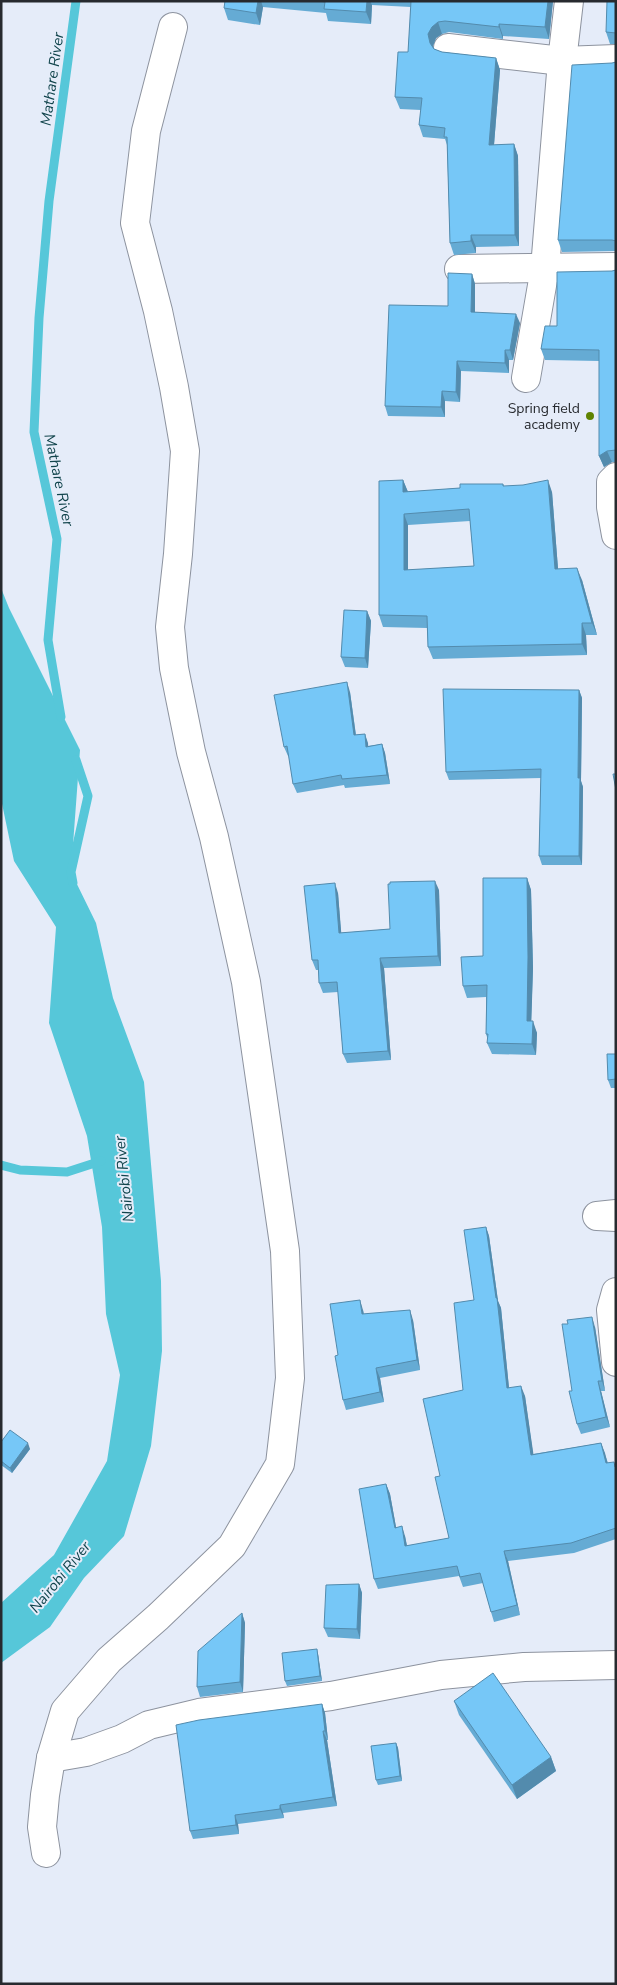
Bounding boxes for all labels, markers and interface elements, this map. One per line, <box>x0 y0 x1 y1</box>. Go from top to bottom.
water label: Mathare River <box>36 30 69 127</box>
place label: Spring field academy <box>508 399 581 434</box>
marker: Spring field academy <box>584 410 596 422</box>
water label: Mathare River <box>39 432 79 529</box>
water label: Nairobi River <box>109 1134 138 1223</box>
water label: Nairobi River <box>25 1537 95 1617</box>

